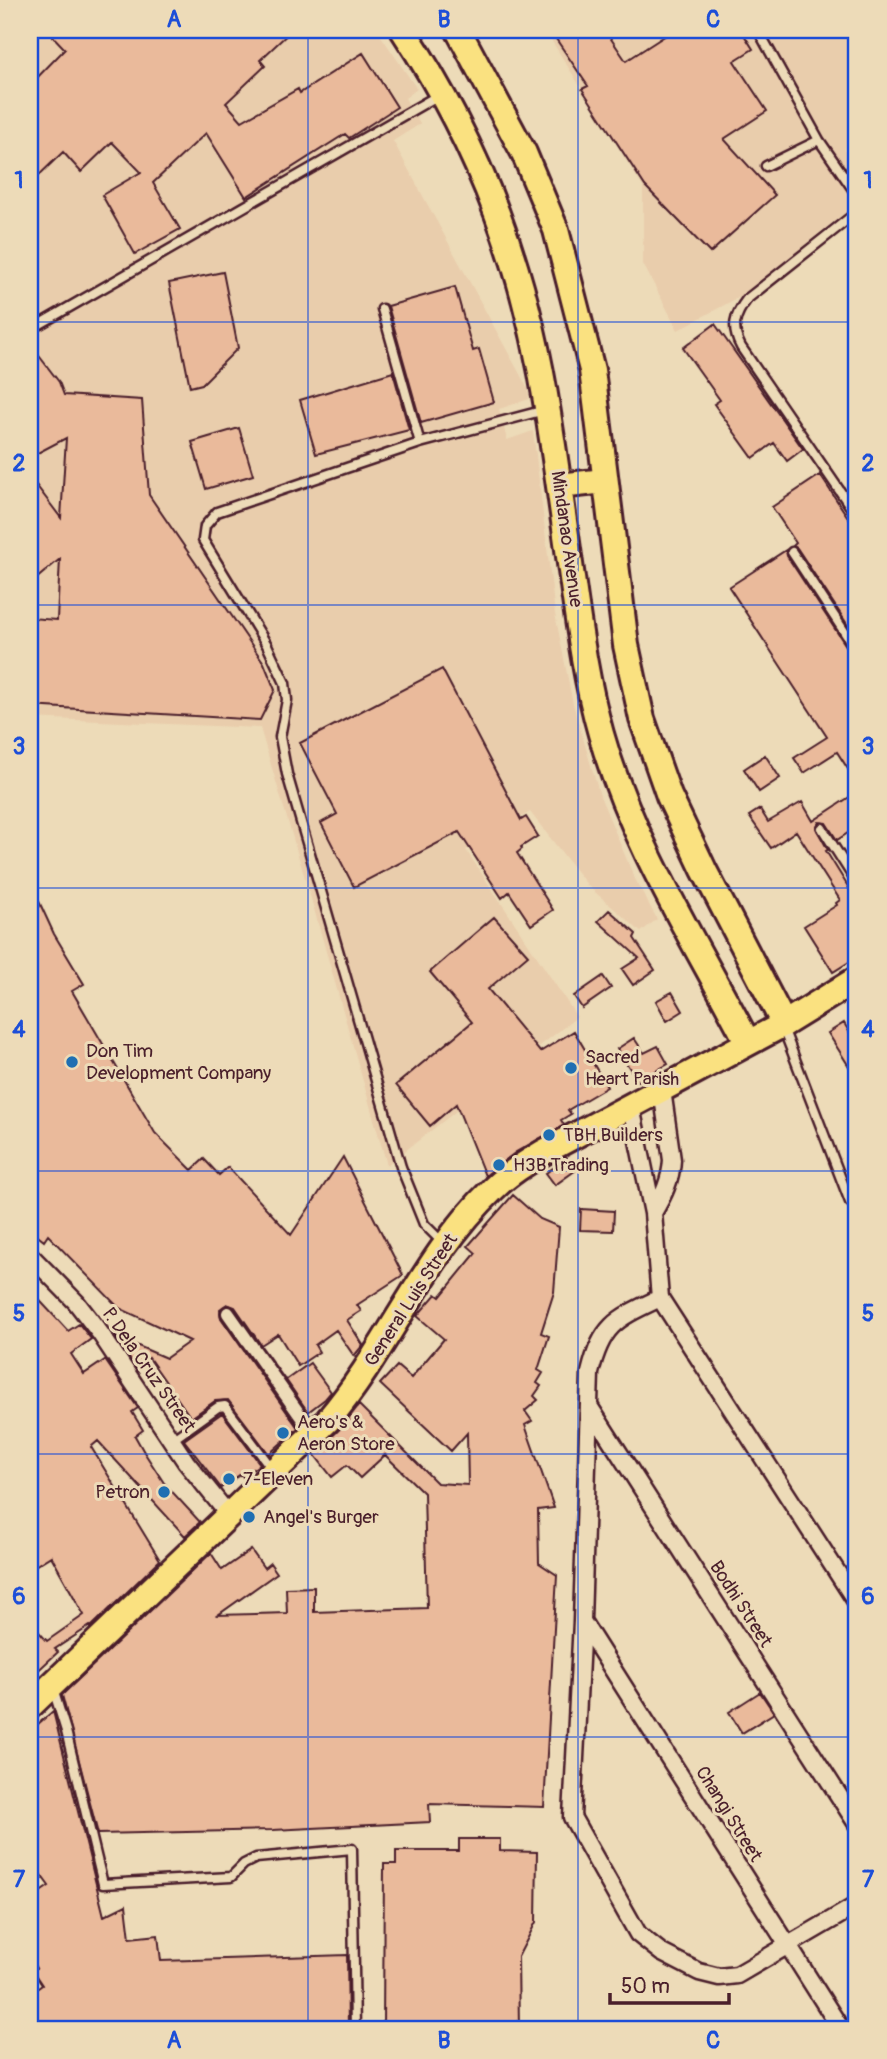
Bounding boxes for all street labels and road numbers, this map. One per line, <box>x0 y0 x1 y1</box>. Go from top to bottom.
street label: Mindanao Avenue <box>546 469 589 609</box>
street label: General Luis Street <box>359 1229 463 1371</box>
street label: P. Dela Cruz Street <box>97 1303 201 1438</box>
street label: Bodhi Street <box>704 1556 778 1652</box>
street label: Changi Street <box>690 1762 768 1867</box>

